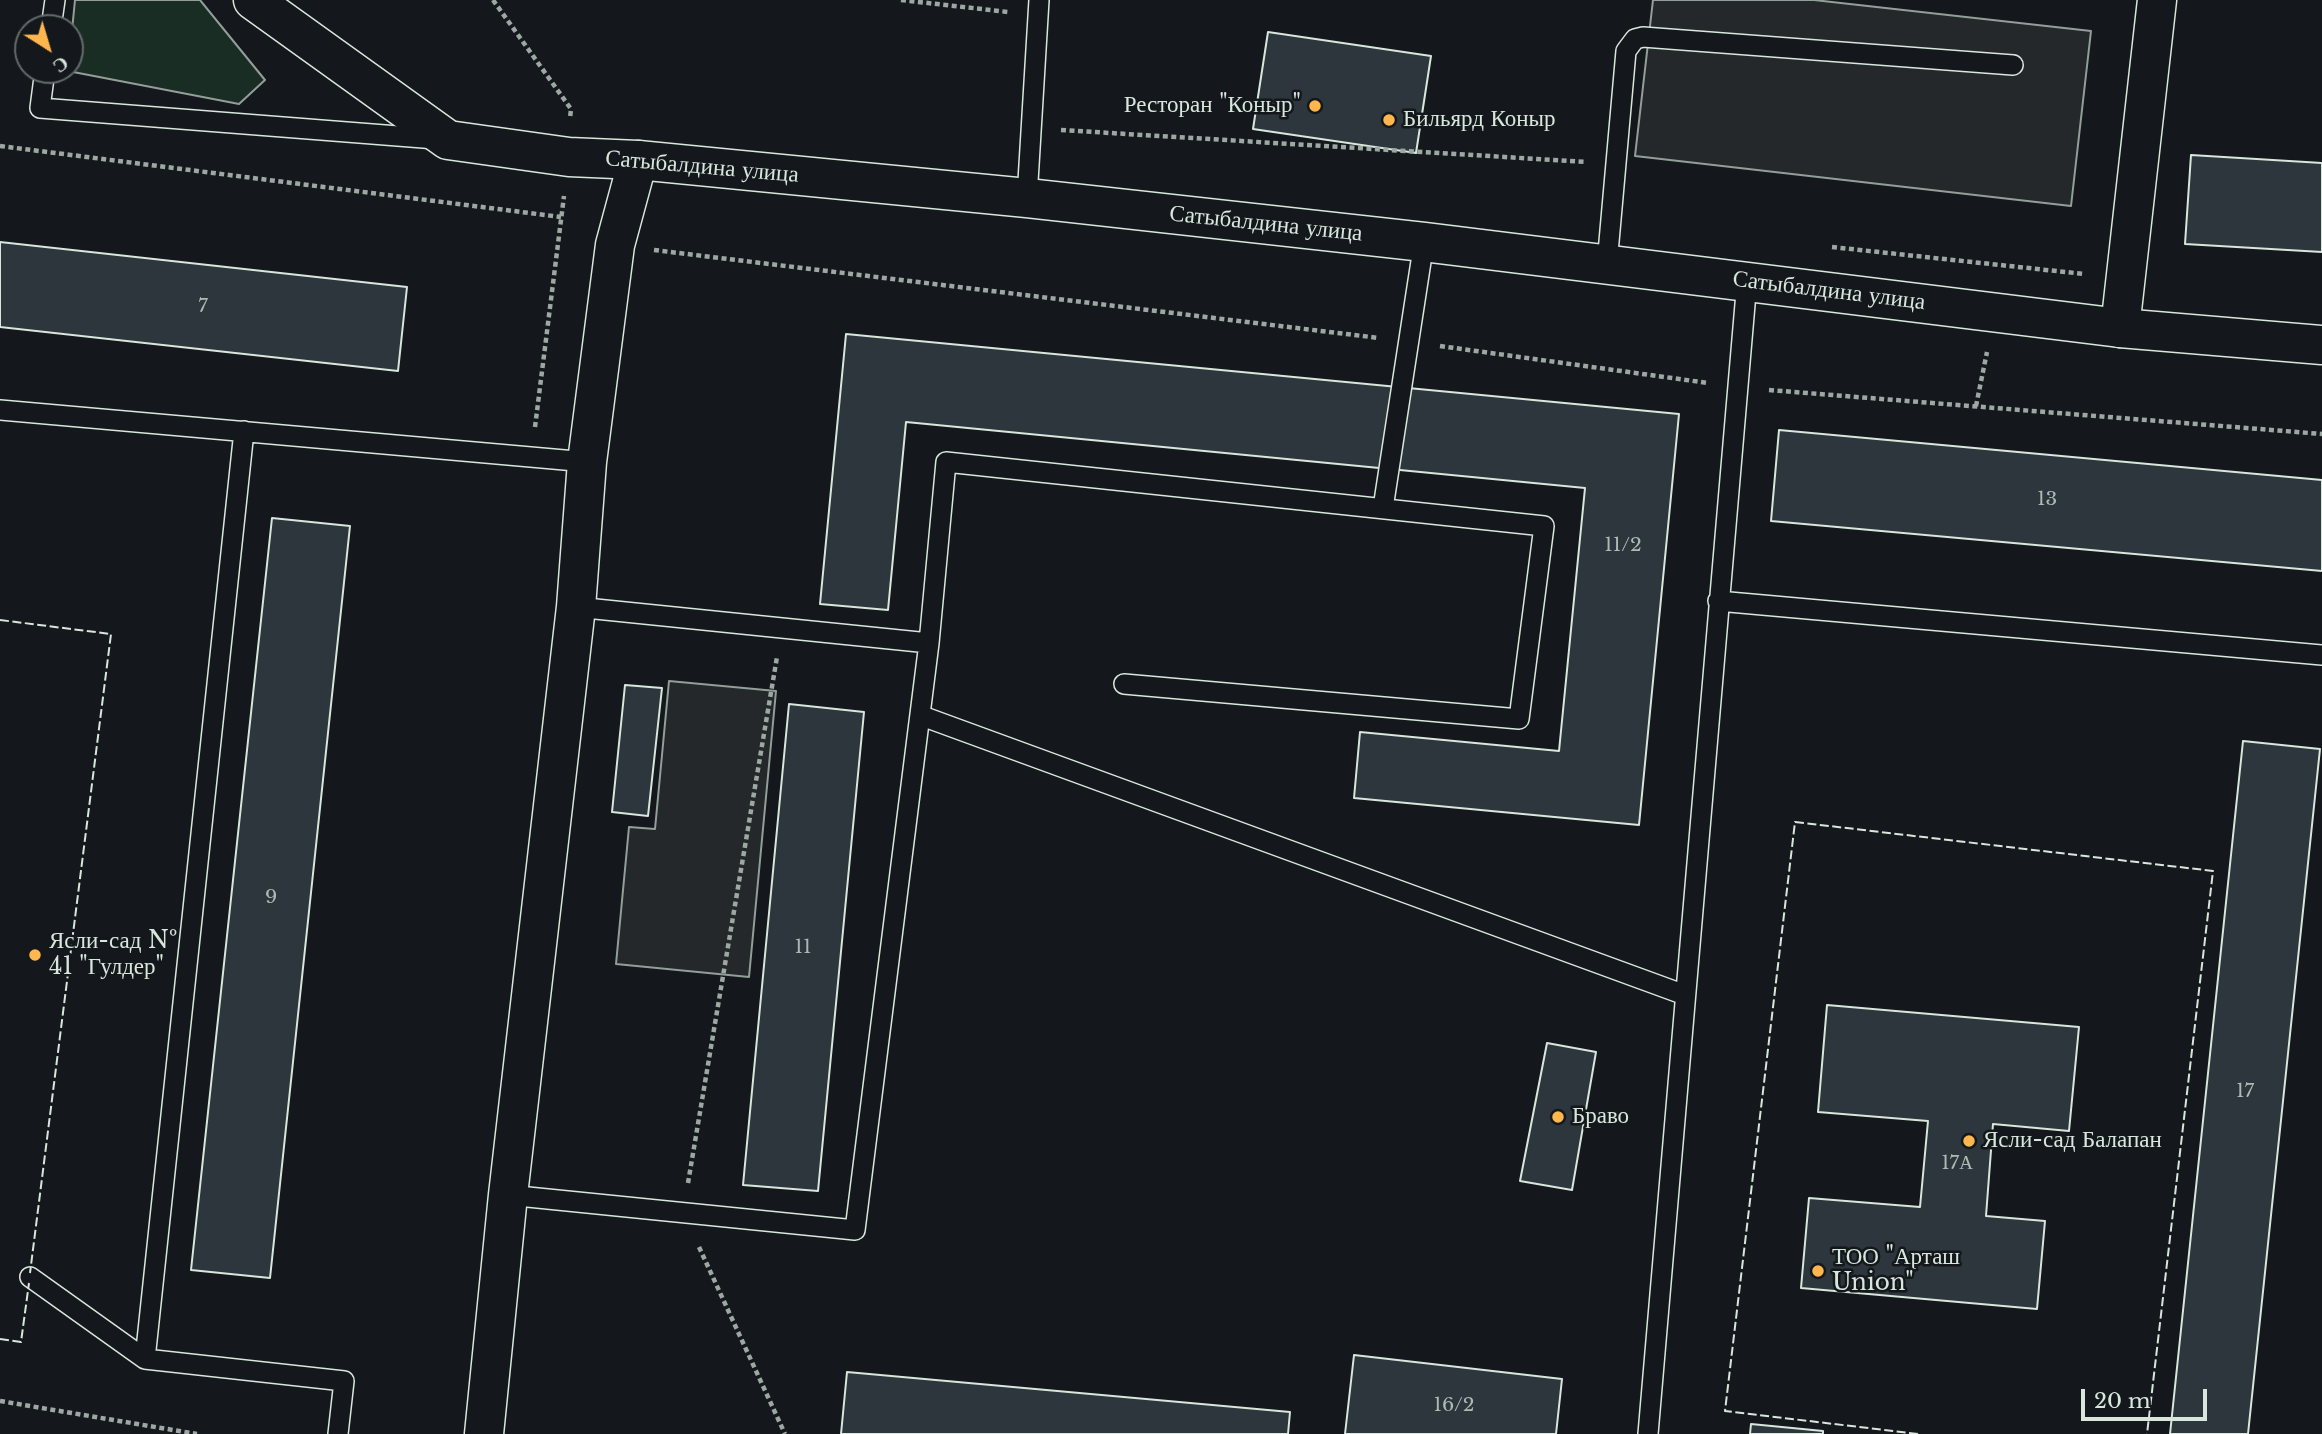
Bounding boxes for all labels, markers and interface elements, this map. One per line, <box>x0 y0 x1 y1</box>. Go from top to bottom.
north arrow <box>14 14 84 84</box>
text: С <box>48 51 73 78</box>
place label: Ресторан "Коныр" <box>1124 92 1301 120</box>
marker: Ресторан "Коныр" <box>1307 98 1323 114</box>
place label: Бильярд Коныр <box>1403 106 1556 134</box>
marker: Бильярд Коныр <box>1381 112 1397 128</box>
street label: Сатыбалдина улица <box>604 145 800 189</box>
street label: Сатыбалдина улица <box>1168 200 1364 248</box>
street label: Сатыбалдина улица <box>1731 265 1927 317</box>
house number: 7 <box>198 296 208 318</box>
house number: 13 <box>2037 489 2057 511</box>
house number: 11/2 <box>1604 535 1642 557</box>
house number: 9 <box>265 887 277 909</box>
place label: Ясли-сад № 41 "Гулдер" <box>49 928 178 982</box>
house number: 11 <box>795 937 811 959</box>
marker: Ясли-сад № 41 "Гулдер" <box>27 947 43 963</box>
house number: 17 <box>2236 1081 2254 1103</box>
place label: Браво <box>1572 1103 1629 1131</box>
marker: Браво <box>1550 1109 1566 1125</box>
place label: Ясли-сад Балапан <box>1983 1127 2162 1155</box>
marker: Ясли-сад Балапан <box>1961 1133 1977 1149</box>
house number: 17А <box>1941 1153 1973 1175</box>
place label: ТОО "Арташ Union" <box>1832 1244 1960 1298</box>
marker: ТОО "Арташ Union" <box>1810 1263 1826 1279</box>
scale bar <box>2084 1374 2210 1418</box>
text: 20 m <box>2094 1388 2151 1414</box>
house number: 16/2 <box>1433 1395 1475 1417</box>

